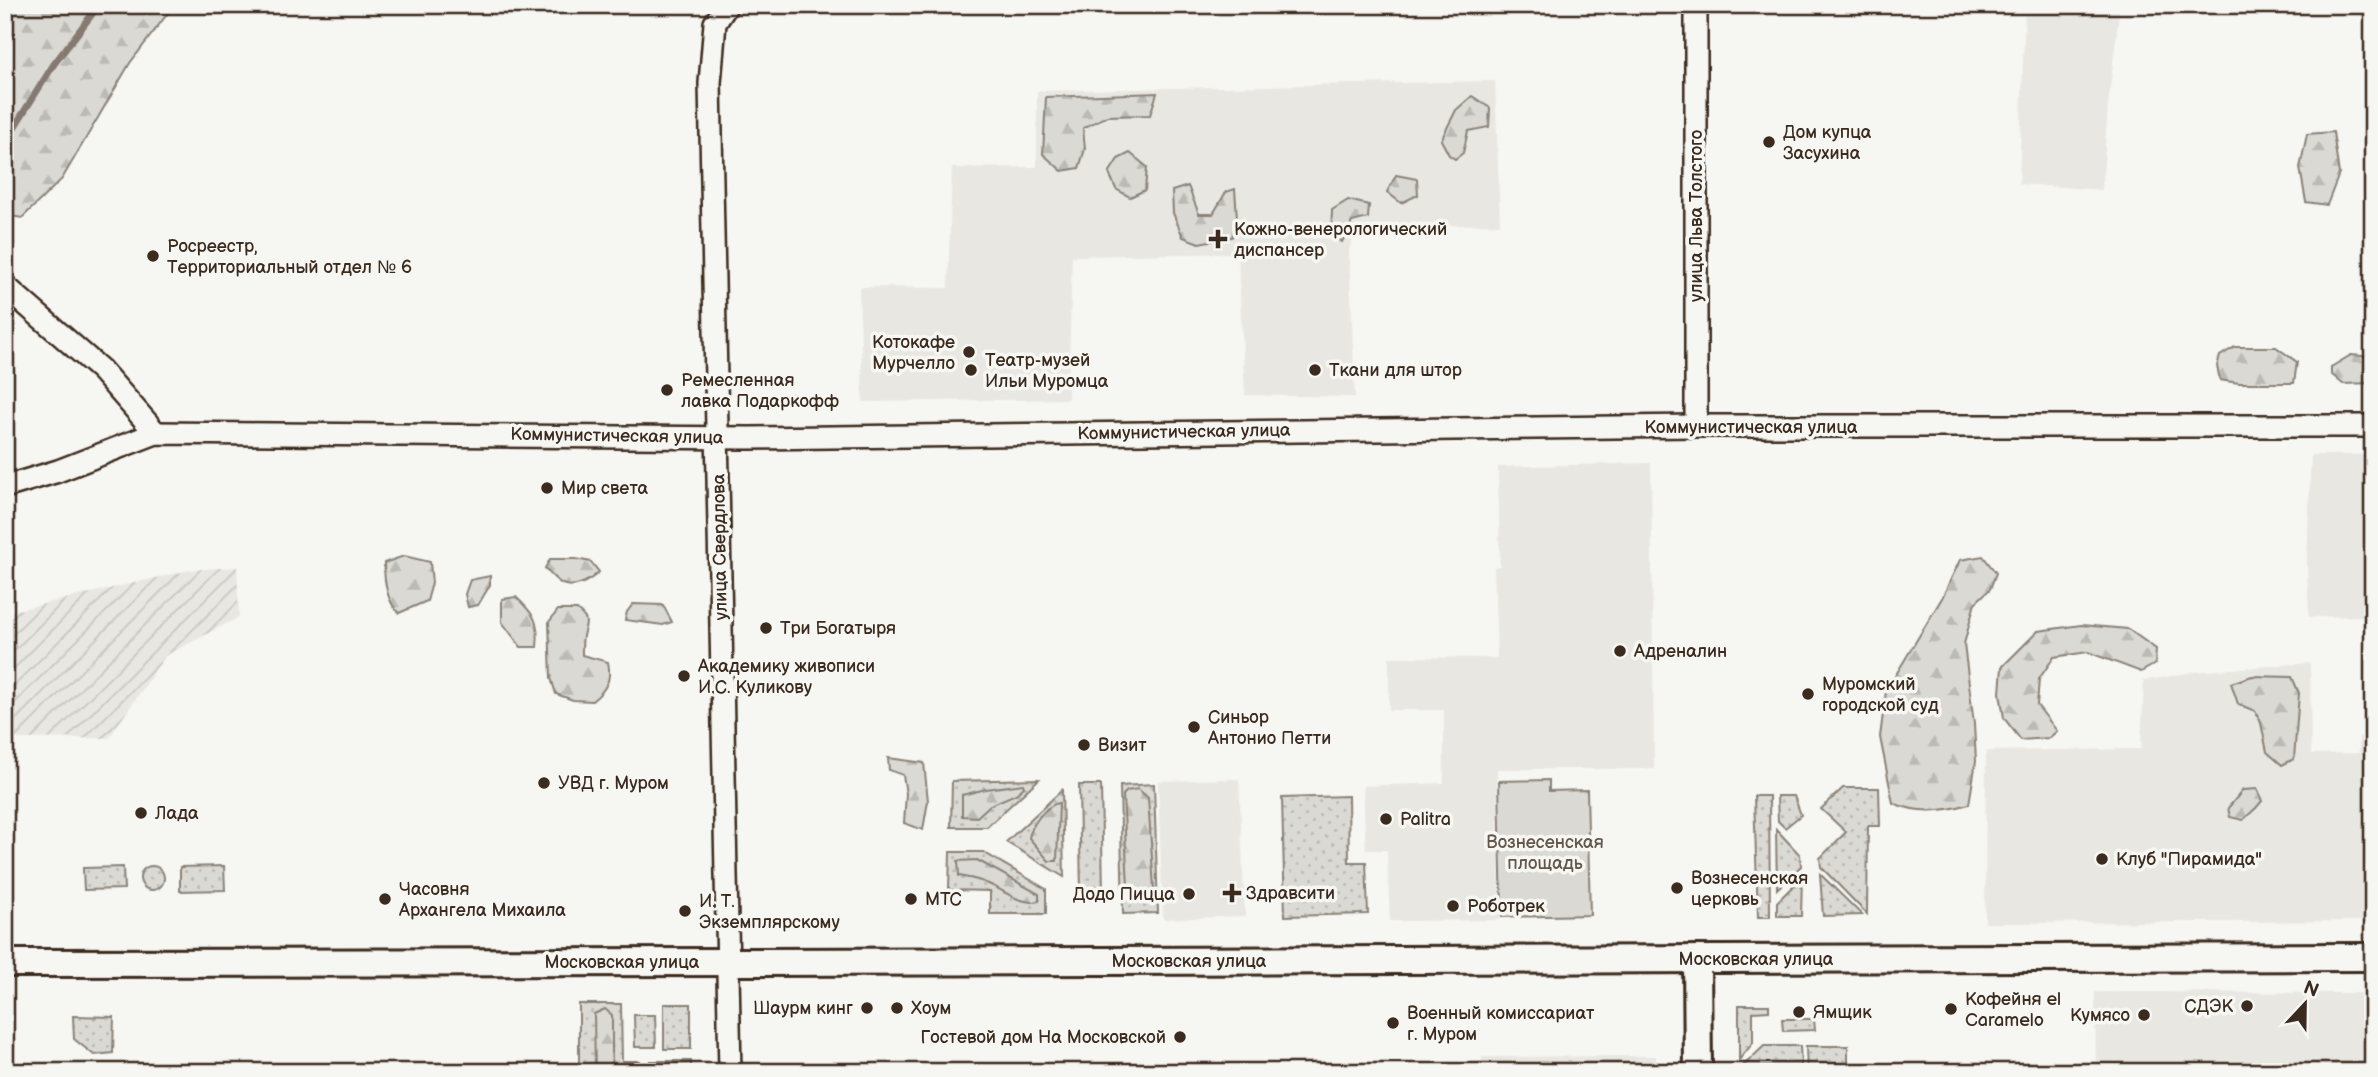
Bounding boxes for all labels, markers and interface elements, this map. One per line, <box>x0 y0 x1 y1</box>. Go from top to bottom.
place label: Дом купца Засухина <box>1783 122 1872 164</box>
street label: улица Льва Толстого <box>1686 130 1707 302</box>
marker: Дом купца Засухина <box>1761 134 1777 150</box>
place label: Кожно-венерологический диспансер <box>1234 219 1447 261</box>
marker: Кожно-венерологический диспансер <box>1208 229 1228 249</box>
place label: Росреестр, Территориальный отдел № 6 <box>167 236 412 278</box>
marker: Росреестр, Территориальный отдел № 6 <box>145 248 161 264</box>
place label: Котокафе Мурчелло <box>872 332 955 374</box>
marker: Котокафе Мурчелло <box>961 344 977 360</box>
place label: Театр-музей Ильи Муромца <box>985 350 1109 392</box>
place label: Ткани для штор <box>1329 360 1462 381</box>
marker: Театр-музей Ильи Муромца <box>963 362 979 378</box>
marker: Ткани для штор <box>1307 362 1323 378</box>
place label: Ремесленная лавка Подаркофф <box>681 370 839 412</box>
marker: Ремесленная лавка Подаркофф <box>659 382 675 398</box>
street label: Коммунистическая улица <box>1644 417 1858 438</box>
street label: Коммунистическая улица <box>1077 420 1291 444</box>
street label: Коммунистическая улица <box>510 424 724 448</box>
street label: улица Свердлова <box>708 473 732 620</box>
place label: Мир света <box>561 478 648 499</box>
marker: Мир света <box>539 480 555 496</box>
place label: Три Богатыря <box>780 618 896 639</box>
marker: Три Богатыря <box>758 620 774 636</box>
place label: Адреналин <box>1633 641 1727 662</box>
marker: Адреналин <box>1612 643 1628 659</box>
place label: Академику живописи И.С. Куликову <box>697 656 875 698</box>
marker: Академику живописи И.С. Куликову <box>676 668 692 684</box>
place label: Муромский городской суд <box>1822 674 1939 716</box>
marker: Муромский городской суд <box>1800 686 1816 702</box>
place label: Синьор Антонио Петти <box>1207 707 1331 749</box>
marker: Синьор Антонио Петти <box>1186 719 1202 735</box>
place label: Визит <box>1098 735 1147 756</box>
marker: Визит <box>1076 737 1092 753</box>
place label: УВД г. Муром <box>558 773 669 794</box>
marker: УВД г. Муром <box>536 775 552 791</box>
place label: Лада <box>154 803 199 824</box>
marker: Лада <box>133 805 149 821</box>
place label: Palitra <box>1400 809 1451 830</box>
marker: Palitra <box>1378 811 1394 827</box>
park label: Вознесенская площадь <box>1486 832 1604 874</box>
place label: Клуб "Пирамида" <box>2116 849 2262 870</box>
marker: Клуб "Пирамида" <box>2094 851 2110 867</box>
place label: Вознесенская церковь <box>1691 868 1808 910</box>
place label: Часовня Архангела Михаила <box>398 879 566 921</box>
marker: Вознесенская церковь <box>1669 880 1685 896</box>
place label: Здравсити <box>1246 883 1335 904</box>
place label: Додо Пицца <box>1073 884 1175 905</box>
marker: Здравсити <box>1224 885 1240 901</box>
marker: Додо Пицца <box>1181 886 1197 902</box>
place label: МТС <box>925 889 962 910</box>
marker: Часовня Архангела Михаила <box>377 891 393 907</box>
place label: И. Т. Экземплярскому <box>699 891 840 933</box>
marker: МТС <box>903 891 919 907</box>
place label: Роботрек <box>1467 896 1545 917</box>
marker: Роботрек <box>1445 898 1461 914</box>
marker: И. Т. Экземплярскому <box>677 903 693 919</box>
street label: Московская улица <box>1679 949 1834 970</box>
street label: Московская улица <box>1112 951 1267 972</box>
street label: Московская улица <box>545 952 700 973</box>
north arrow <box>2270 968 2340 1038</box>
text: N <box>2300 976 2322 1003</box>
place label: Кофейня el Caramelo <box>1965 989 2061 1031</box>
place label: СДЭК <box>2184 996 2233 1017</box>
place label: Шаурм кинг <box>753 998 853 1019</box>
place label: Хоум <box>911 998 951 1019</box>
marker: СДЭК <box>2239 998 2255 1014</box>
marker: Шаурм кинг <box>859 1000 875 1016</box>
marker: Хоум <box>889 1000 905 1016</box>
marker: Кофейня el Caramelo <box>1943 1001 1959 1017</box>
place label: Ямщик <box>1813 1002 1872 1023</box>
place label: Военный комиссариат г. Муром <box>1407 1003 1595 1045</box>
marker: Ямщик <box>1791 1004 1807 1020</box>
place label: Кумясо <box>2070 1005 2130 1026</box>
marker: Кумясо <box>2136 1007 2152 1023</box>
marker: Военный комиссариат г. Муром <box>1385 1015 1401 1031</box>
place label: Гостевой дом На Московской <box>920 1027 1166 1048</box>
marker: Гостевой дом На Московской <box>1172 1029 1188 1045</box>

